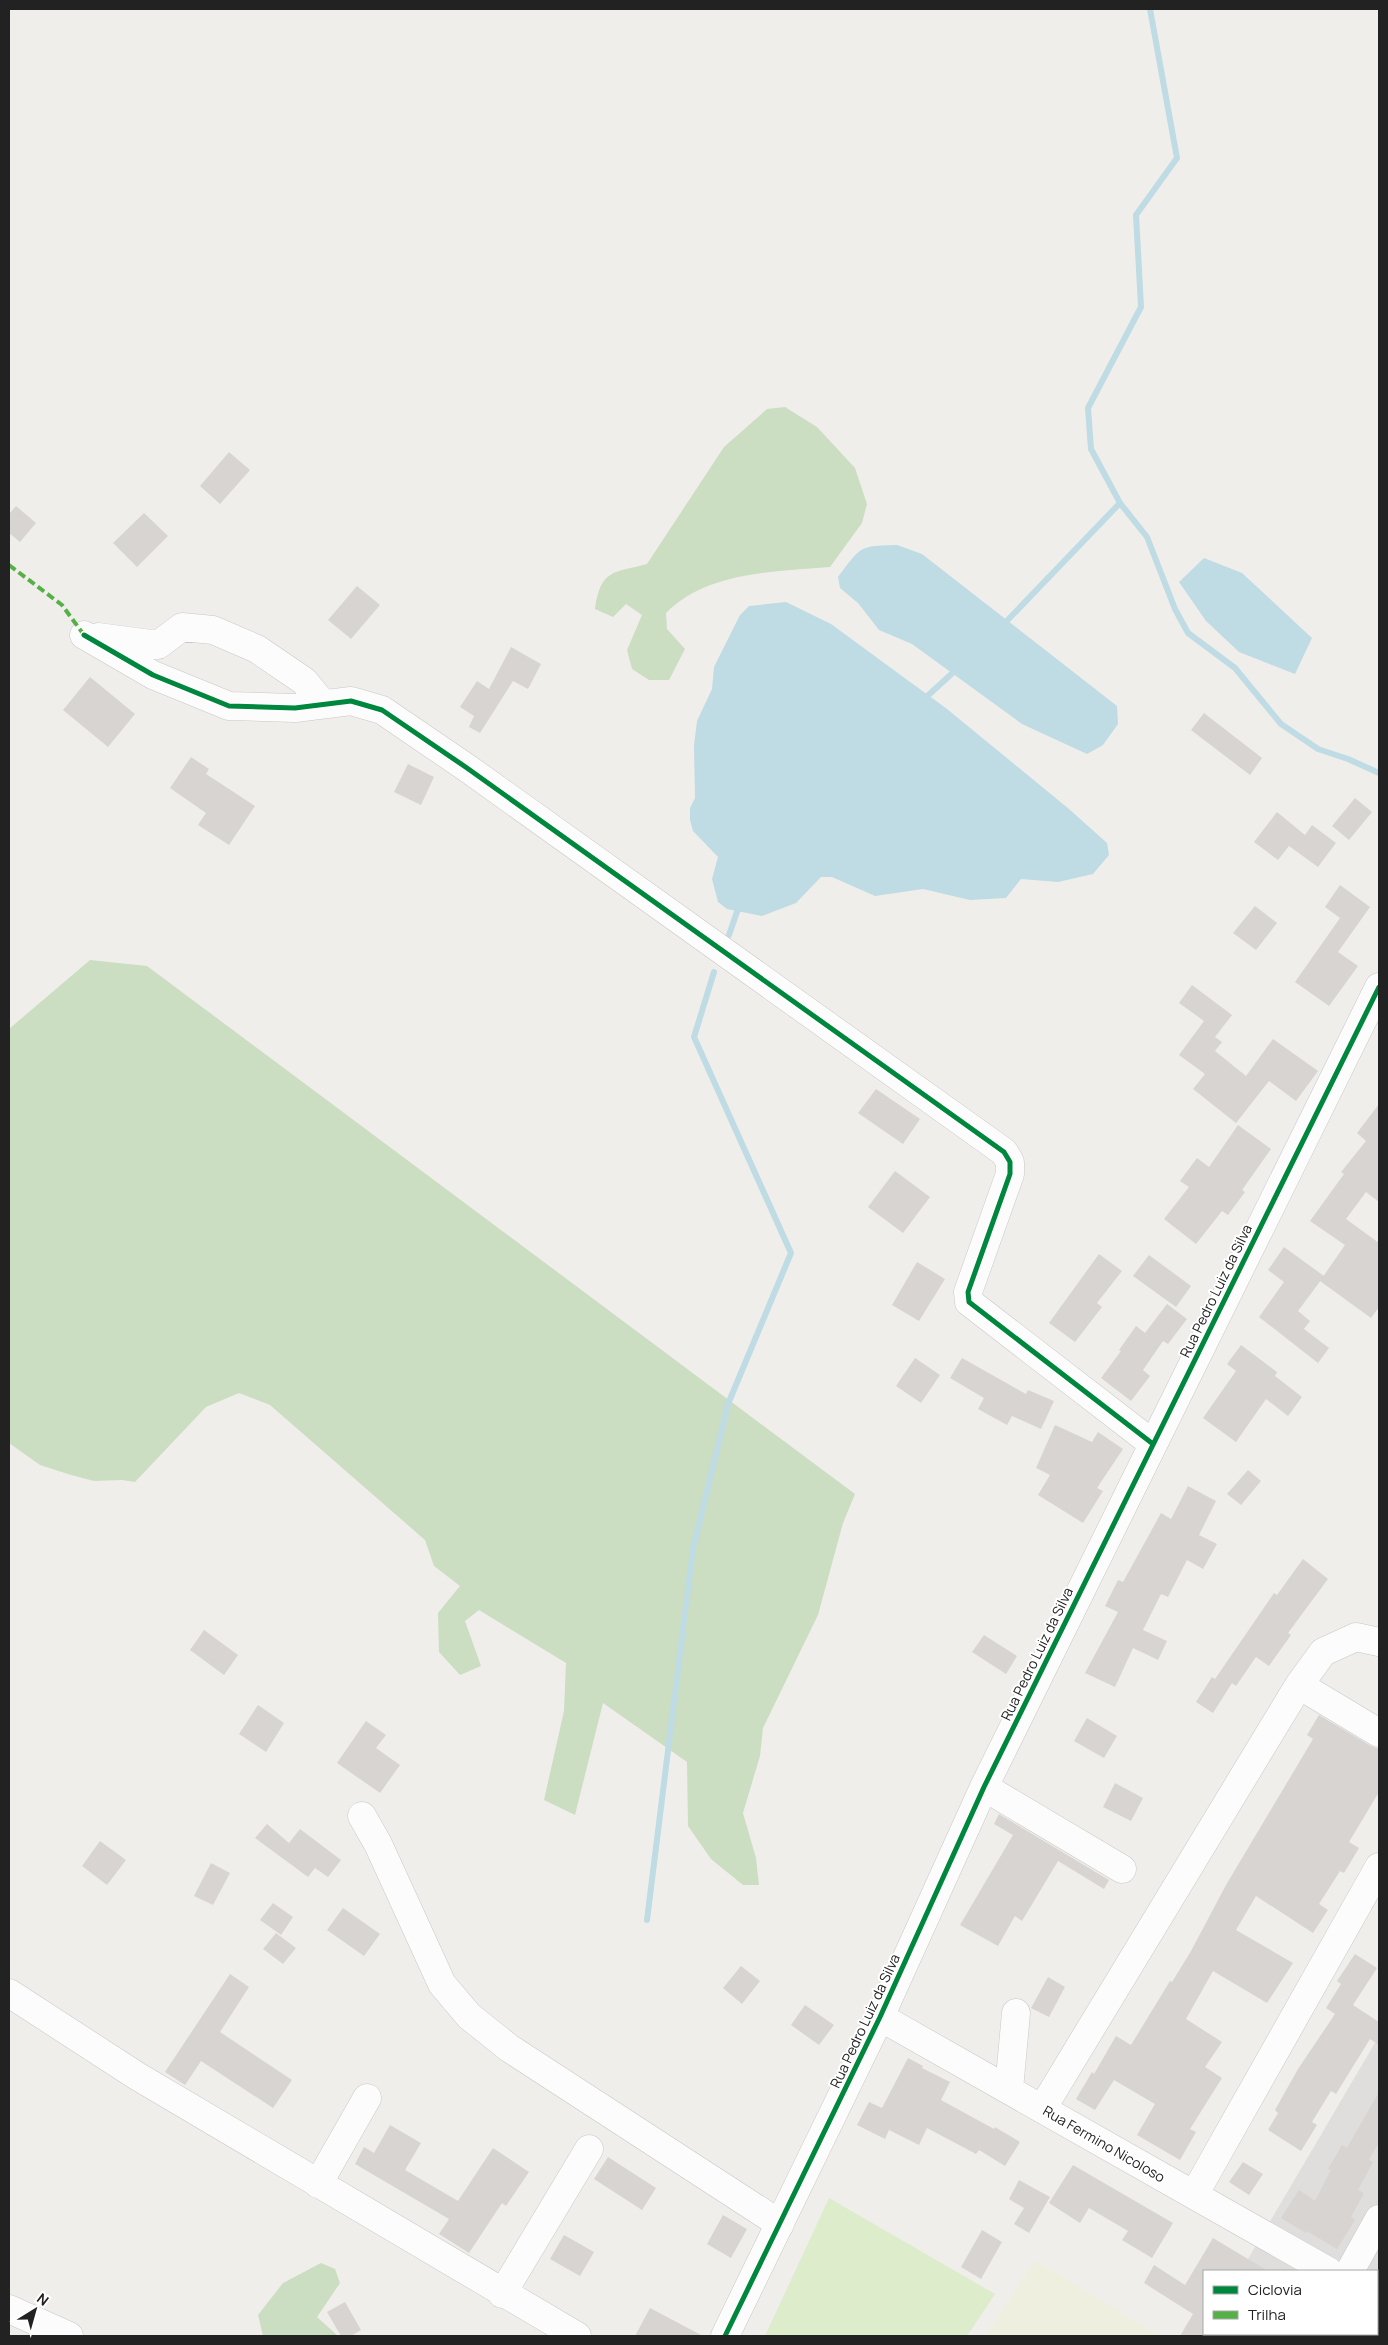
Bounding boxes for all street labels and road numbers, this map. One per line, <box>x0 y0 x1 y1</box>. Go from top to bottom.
street label: Rua Pedro Luiz da Silva <box>1175 1221 1256 1361</box>
street label: Rua Pedro Luiz da Silva <box>996 1584 1077 1724</box>
street label: Rua Pedro Luiz da Silva <box>825 1951 904 2091</box>
street label: Rua Fermino Nicoloso <box>1040 2101 1169 2186</box>

